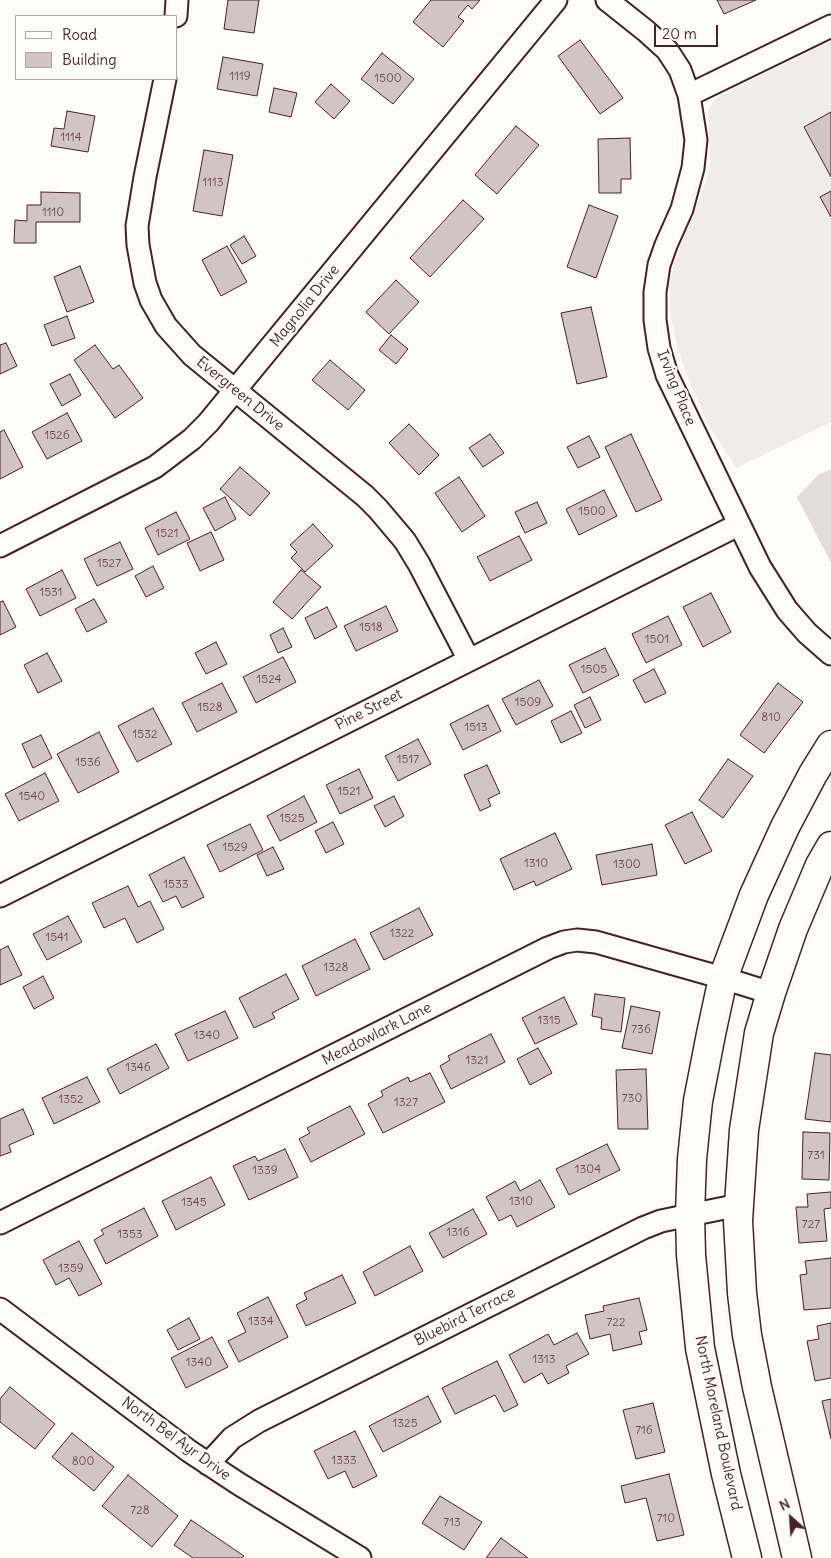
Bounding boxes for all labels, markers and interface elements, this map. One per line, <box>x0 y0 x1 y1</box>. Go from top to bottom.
legend <box>15 15 178 80</box>
scale bar <box>656 15 720 47</box>
text: 20 m <box>662 24 697 43</box>
text: Road <box>62 25 97 44</box>
text: Building <box>62 50 117 69</box>
house number: 1119 <box>229 70 251 84</box>
house number: 1500 <box>374 72 402 86</box>
house number: 1114 <box>60 131 82 145</box>
house number: 1113 <box>202 176 224 190</box>
house number: 1110 <box>42 206 64 220</box>
street label: Magnolia Drive <box>266 261 344 351</box>
street label: Irving Place <box>653 347 699 429</box>
street label: Evergreen Drive <box>192 353 288 435</box>
house number: 1526 <box>44 429 70 443</box>
house number: 1500 <box>578 505 606 519</box>
house number: 1521 <box>155 527 179 541</box>
house number: 1527 <box>97 557 121 571</box>
house number: 1531 <box>39 586 63 600</box>
house number: 1518 <box>359 621 383 635</box>
house number: 1501 <box>645 633 669 647</box>
house number: 1505 <box>581 663 607 677</box>
house number: 1524 <box>257 673 281 687</box>
street label: Pine Street <box>333 685 405 735</box>
house number: 1509 <box>515 696 541 710</box>
house number: 1528 <box>197 701 223 715</box>
house number: 810 <box>761 711 781 725</box>
house number: 1513 <box>464 721 488 735</box>
house number: 1532 <box>132 728 158 742</box>
house number: 1517 <box>397 753 419 767</box>
house number: 1536 <box>75 756 101 770</box>
house number: 1521 <box>337 785 361 799</box>
house number: 1540 <box>19 790 45 804</box>
house number: 1525 <box>279 812 305 826</box>
house number: 1529 <box>222 841 248 855</box>
house number: 1310 <box>524 857 548 871</box>
house number: 1300 <box>613 858 641 872</box>
house number: 1533 <box>163 878 189 892</box>
house number: 1322 <box>390 927 414 941</box>
house number: 1541 <box>45 931 69 945</box>
house number: 1328 <box>323 961 349 975</box>
street label: Meadowlark Lane <box>319 999 435 1069</box>
house number: 1315 <box>537 1014 561 1028</box>
house number: 736 <box>631 1023 651 1037</box>
house number: 1340 <box>194 1029 220 1043</box>
house number: 1321 <box>466 1054 488 1068</box>
house number: 1346 <box>125 1061 151 1075</box>
house number: 730 <box>622 1092 642 1106</box>
house number: 1352 <box>58 1093 84 1107</box>
house number: 1327 <box>394 1096 418 1110</box>
house number: 731 <box>807 1149 825 1163</box>
house number: 1304 <box>575 1163 601 1177</box>
house number: 1339 <box>252 1164 278 1178</box>
house number: 1310 <box>509 1195 533 1209</box>
house number: 1345 <box>181 1196 207 1210</box>
house number: 727 <box>802 1218 820 1232</box>
house number: 1316 <box>446 1226 470 1240</box>
house number: 1353 <box>117 1228 143 1242</box>
house number: 1359 <box>58 1262 84 1276</box>
street label: Bluebird Terrace <box>412 1284 518 1350</box>
house number: 1334 <box>248 1315 274 1329</box>
house number: 722 <box>606 1316 626 1330</box>
street label: North Moreland Boulevard <box>691 1334 745 1512</box>
house number: 1313 <box>532 1353 556 1367</box>
house number: 1340 <box>186 1356 212 1370</box>
street label: North Bel Ayr Drive <box>118 1393 234 1485</box>
house number: 1325 <box>392 1417 418 1431</box>
house number: 716 <box>635 1424 653 1438</box>
house number: 1333 <box>331 1454 357 1468</box>
house number: 800 <box>72 1455 94 1469</box>
north arrow <box>766 1493 816 1543</box>
text: N <box>776 1494 793 1515</box>
house number: 728 <box>130 1504 150 1518</box>
house number: 710 <box>657 1512 675 1526</box>
house number: 713 <box>443 1516 461 1530</box>

